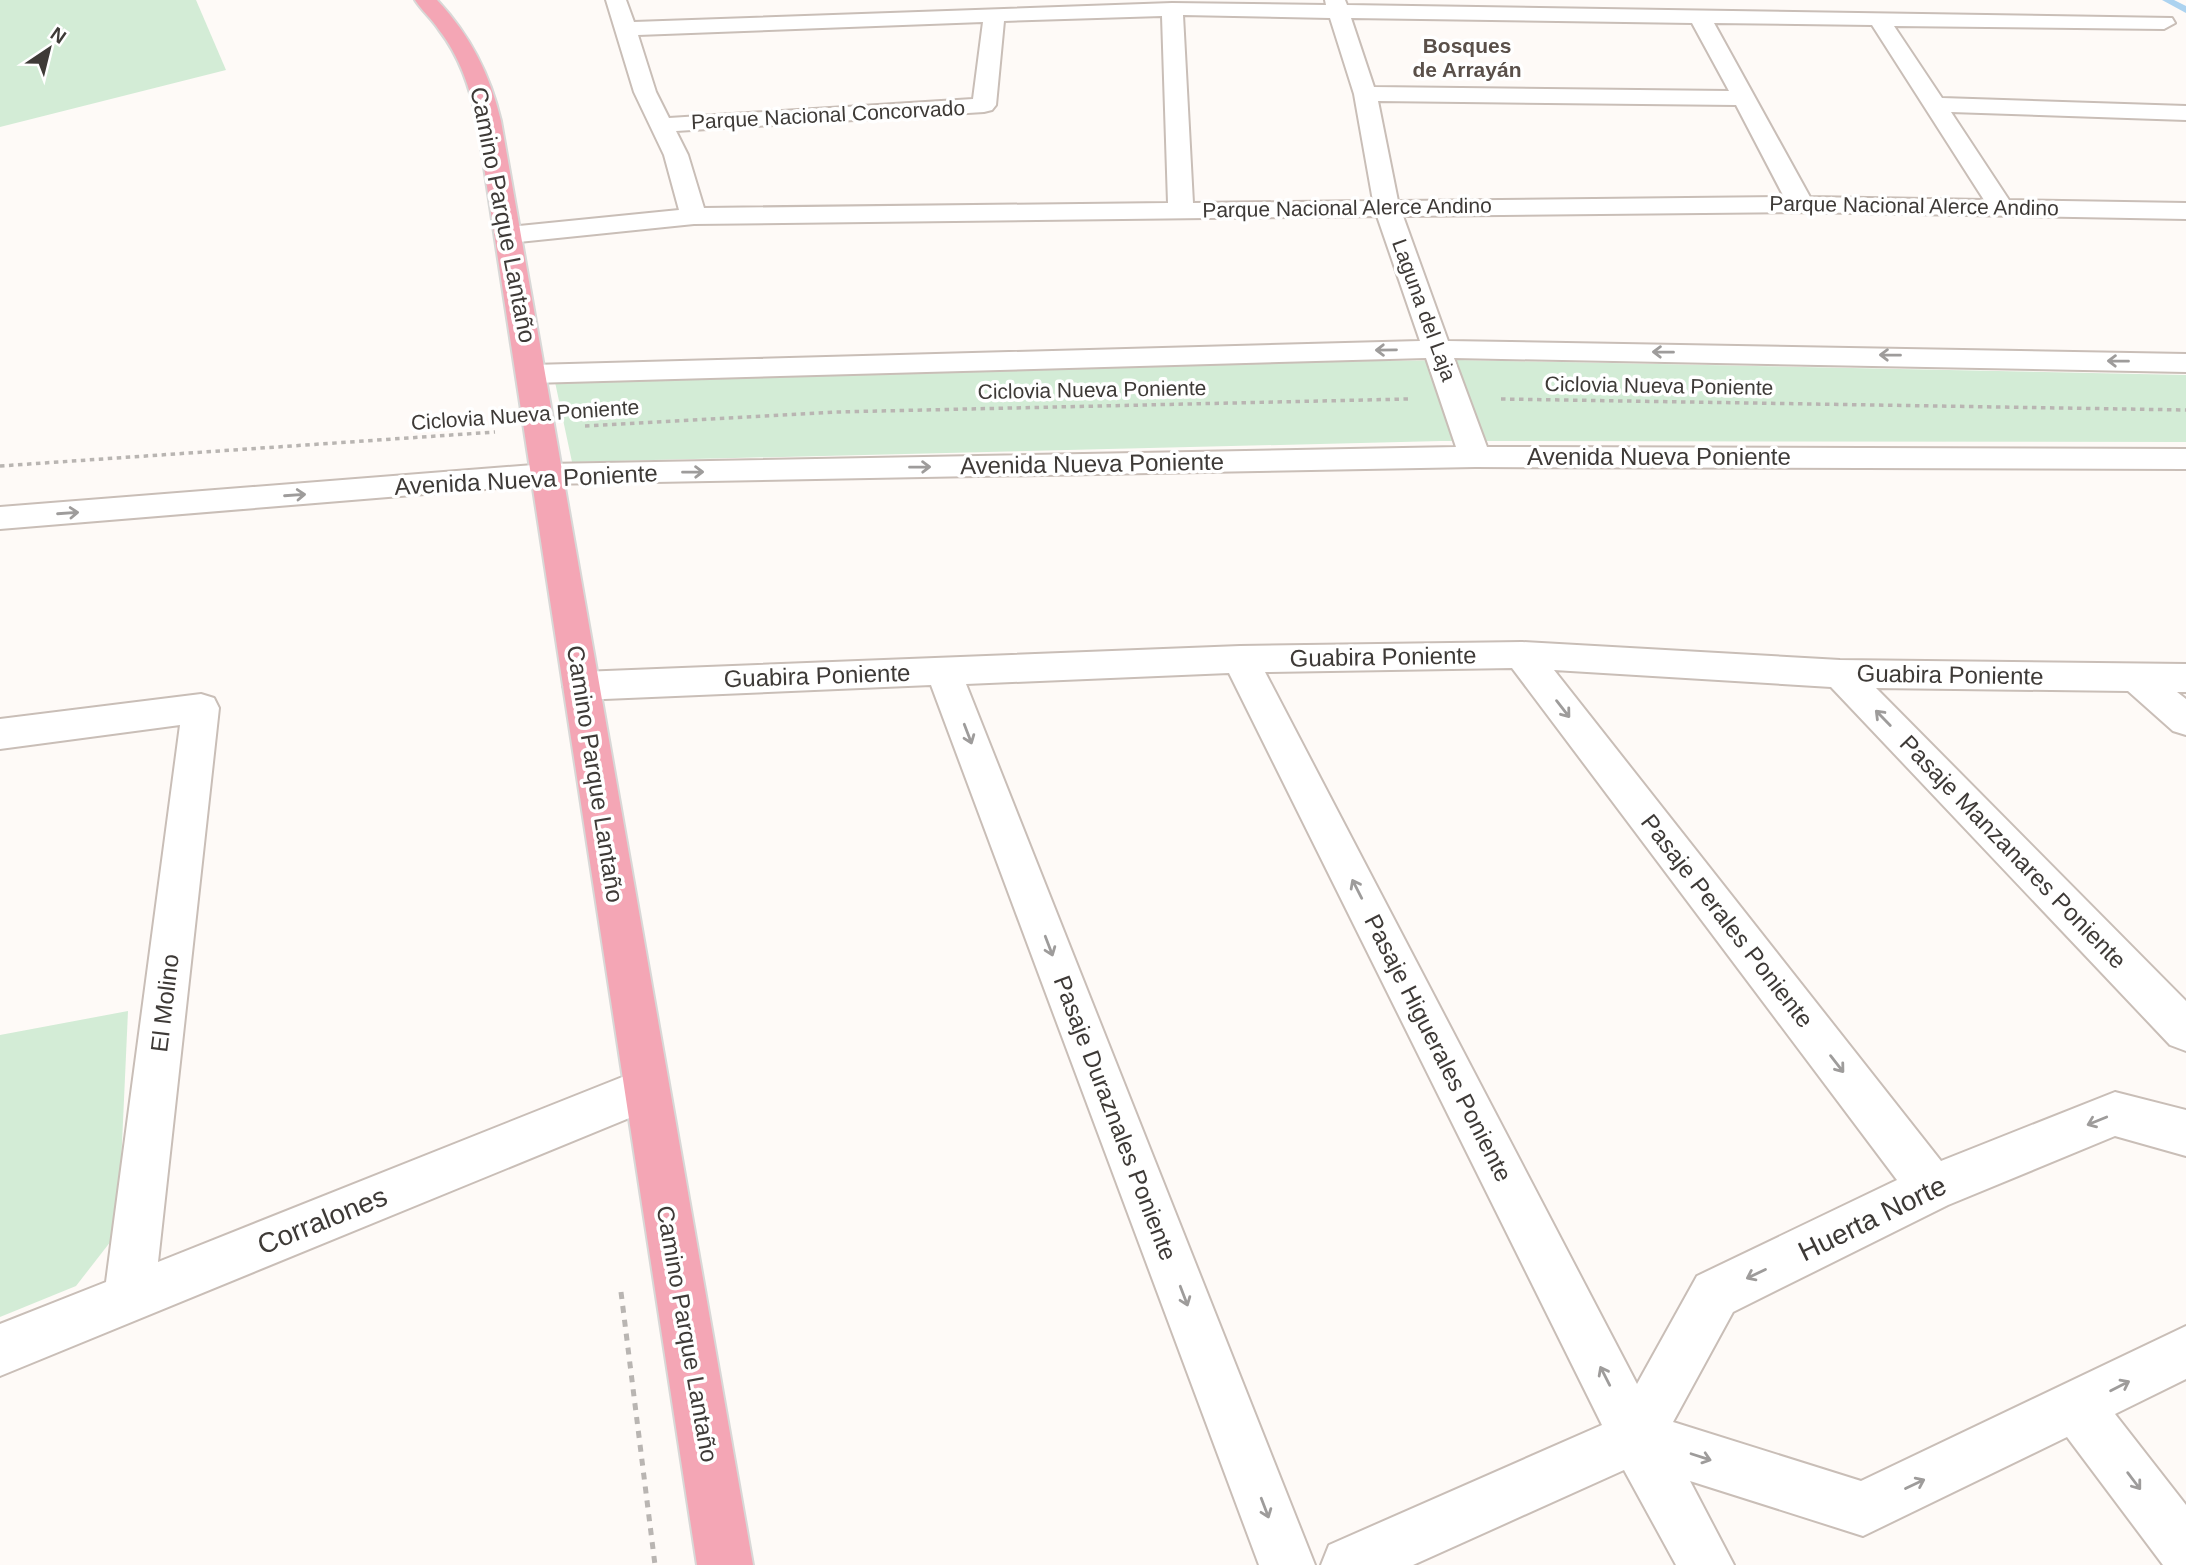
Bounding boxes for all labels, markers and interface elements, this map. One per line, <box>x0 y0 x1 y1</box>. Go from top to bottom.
north arrow <box>14 14 84 84</box>
text: N <box>47 23 70 48</box>
district label: Bosques de Arrayán <box>1413 34 1521 81</box>
street label: Camino Parque Lantaño <box>465 85 542 345</box>
street label: Parque Nacional Concorvado <box>690 96 966 133</box>
street label: Parque Nacional Alerce Andino <box>1769 191 2059 220</box>
street label: Parque Nacional Alerce Andino <box>1202 193 1492 222</box>
street label: Laguna del Laja <box>1388 236 1461 384</box>
one-way arrow <box>1375 344 1398 357</box>
one-way arrow <box>1652 345 1675 359</box>
one-way arrow <box>1879 349 1902 362</box>
one-way arrow <box>2107 354 2130 368</box>
street label: Ciclovia Nueva Poniente <box>1544 372 1774 399</box>
street label: Ciclovia Nueva Poniente <box>977 376 1207 403</box>
street label: Ciclovia Nueva Poniente <box>410 395 640 434</box>
street label: Avenida Nueva Poniente <box>1527 443 1791 470</box>
street label: Avenida Nueva Poniente <box>960 448 1224 479</box>
street label: Avenida Nueva Poniente <box>394 459 658 500</box>
one-way arrow <box>909 460 932 474</box>
one-way arrow <box>681 465 704 478</box>
one-way arrow <box>283 489 306 502</box>
one-way arrow <box>56 506 79 519</box>
street label: Guabira Poniente <box>1289 641 1477 672</box>
street label: Camino Parque Lantaño <box>562 643 629 905</box>
street label: Guabira Poniente <box>723 659 911 692</box>
street label: Guabira Poniente <box>1856 659 2044 690</box>
one-way arrow <box>1556 699 1571 718</box>
one-way arrow <box>1874 710 1891 727</box>
one-way arrow <box>962 723 975 744</box>
street label: Pasaje Manzanares Poniente <box>1895 730 2132 974</box>
street label: Pasaje Perales Poniente <box>1636 809 1819 1033</box>
one-way arrow <box>1350 879 1364 900</box>
street label: Pasaje Higuerales Poniente <box>1359 910 1518 1186</box>
one-way arrow <box>1044 935 1057 957</box>
street label: El Molino <box>145 952 184 1054</box>
street label: Pasaje Duraznales Poniente <box>1049 972 1182 1264</box>
one-way arrow <box>1829 1054 1844 1073</box>
one-way arrow <box>2087 1116 2109 1129</box>
street label: Huerta Norte <box>1793 1169 1951 1268</box>
street label: Corralones <box>253 1180 391 1260</box>
street label: Camino Parque Lantaño <box>652 1203 723 1464</box>
one-way arrow <box>1746 1268 1767 1282</box>
one-way arrow <box>1178 1284 1191 1306</box>
one-way arrow <box>1597 1366 1611 1387</box>
one-way arrow <box>2109 1378 2130 1392</box>
one-way arrow <box>1690 1452 1712 1465</box>
one-way arrow <box>2126 1471 2141 1490</box>
one-way arrow <box>1904 1477 1925 1491</box>
one-way arrow <box>1260 1497 1273 1519</box>

